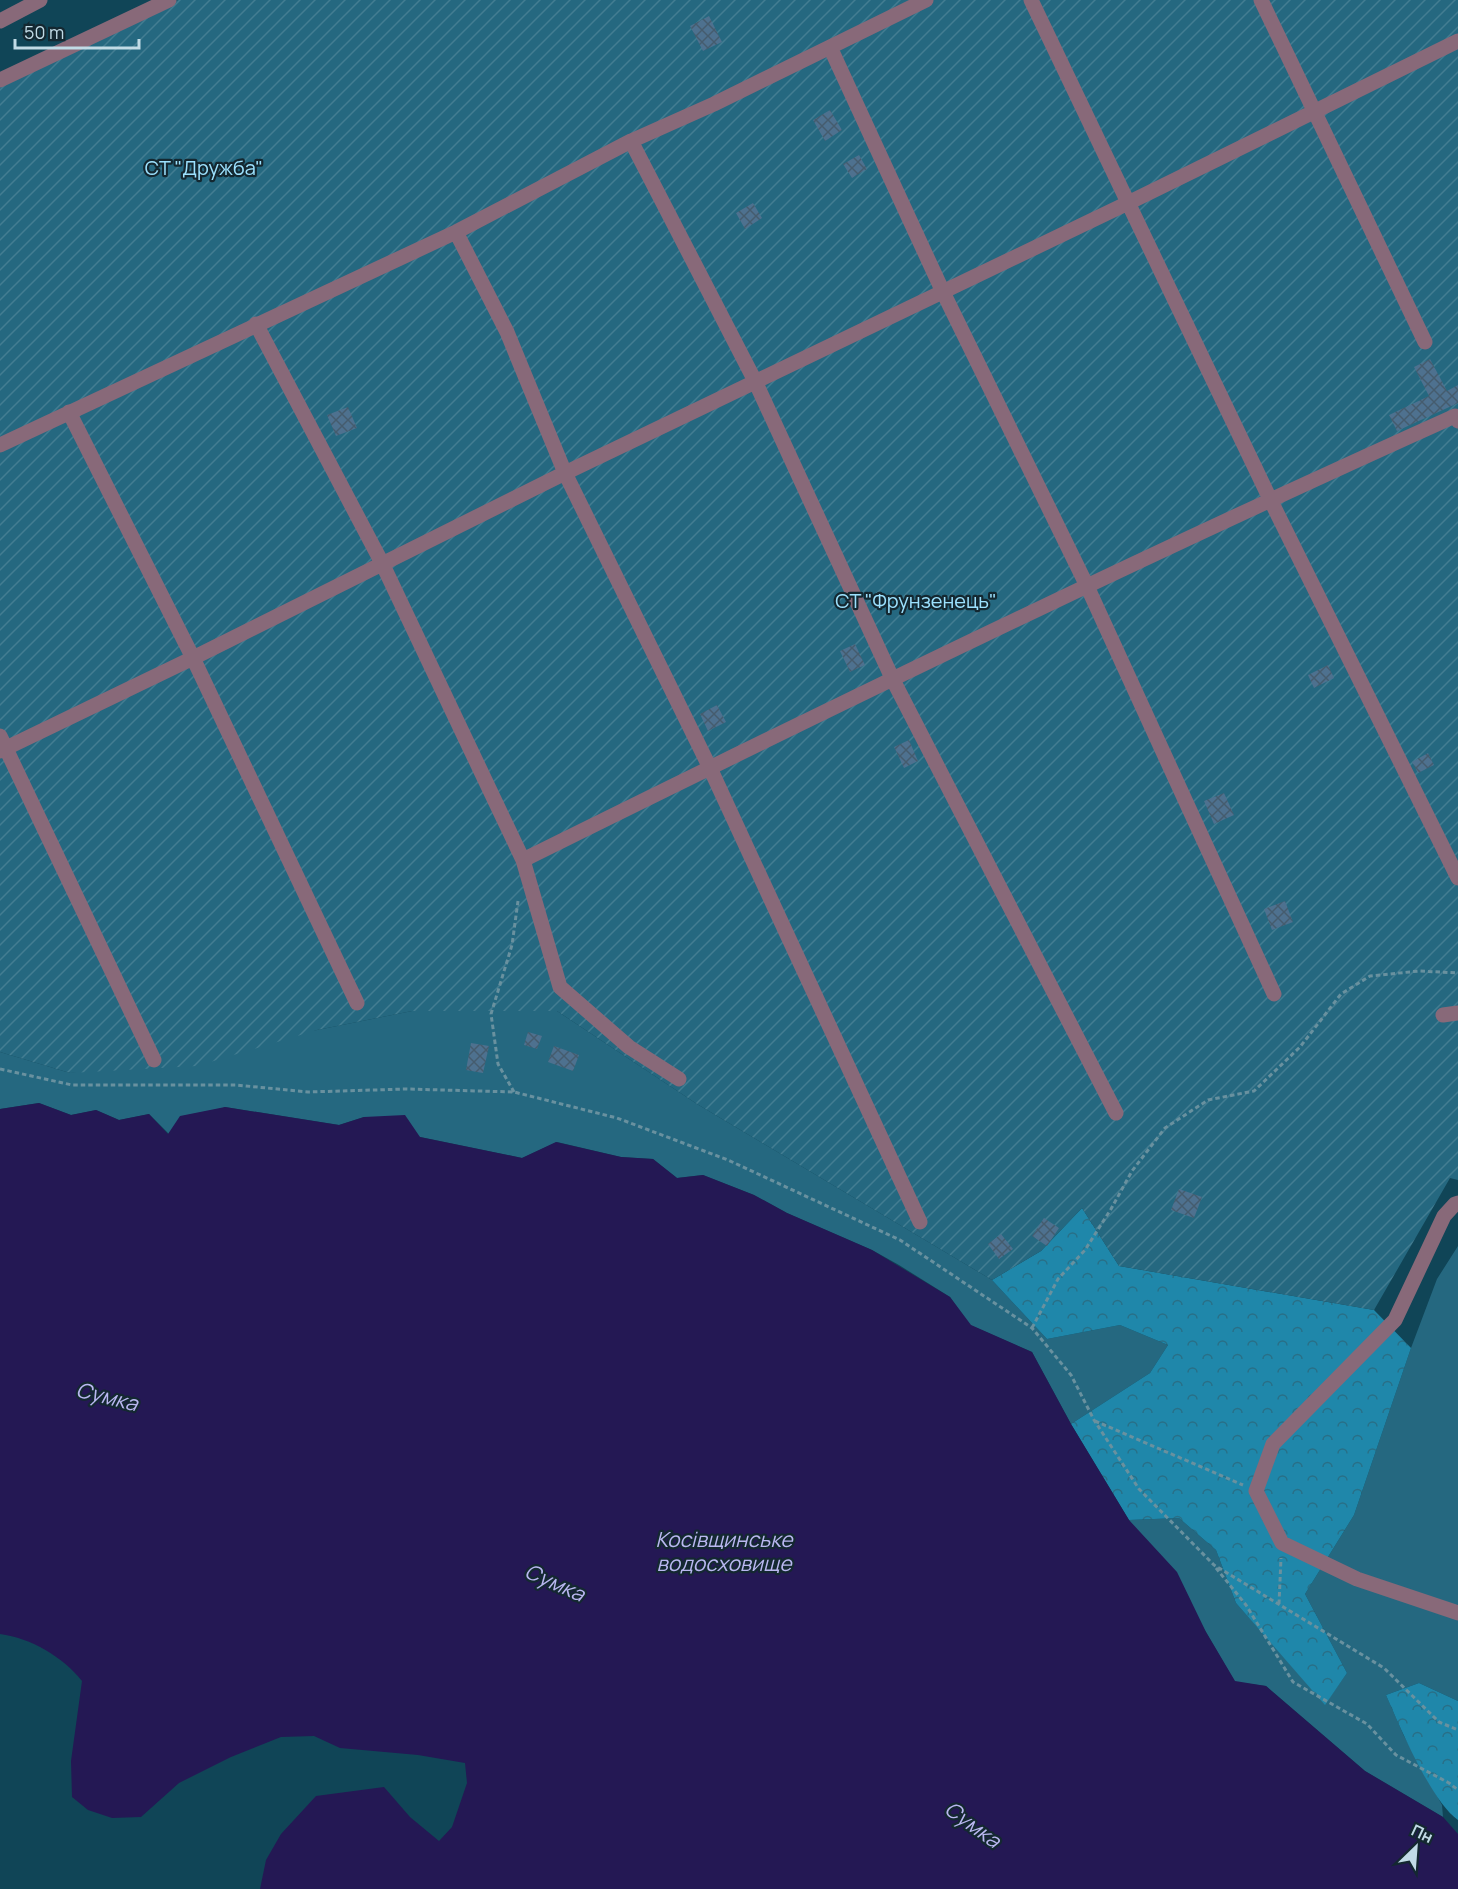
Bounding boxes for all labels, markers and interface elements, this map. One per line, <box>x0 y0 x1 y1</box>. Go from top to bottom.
scale bar <box>15 12 140 50</box>
text: 50 m <box>24 20 64 44</box>
park label: СТ "Дружба" <box>145 154 263 181</box>
park label: СТ "Фрунзенець" <box>835 587 997 614</box>
water label: Сумка <box>73 1375 142 1417</box>
water label: Косівщинське водосховище <box>655 1525 794 1577</box>
water label: Сумка <box>521 1556 591 1608</box>
water label: Сумка <box>939 1794 1008 1855</box>
north arrow <box>1386 1817 1446 1877</box>
text: Пн <box>1408 1819 1437 1848</box>

